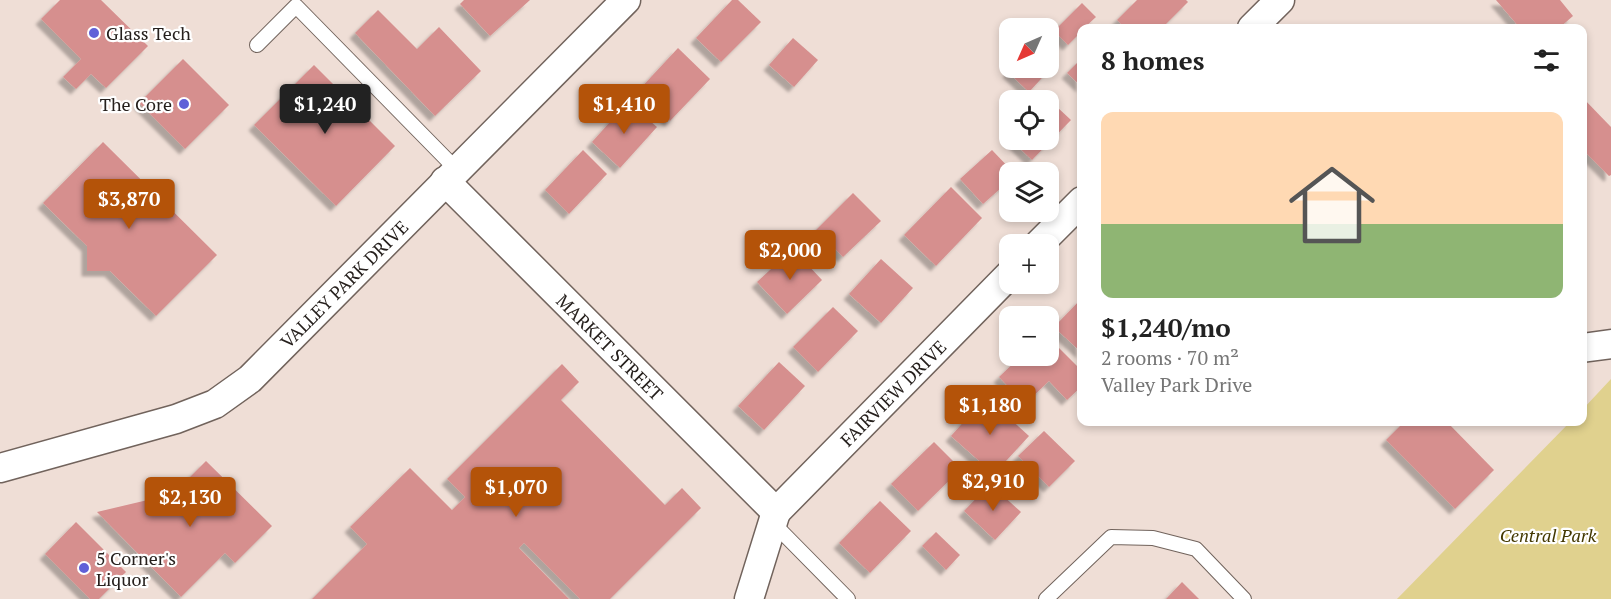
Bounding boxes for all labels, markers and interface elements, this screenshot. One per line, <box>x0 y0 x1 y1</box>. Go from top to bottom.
north arrow <box>999 18 1059 78</box>
map controls <box>999 18 1059 366</box>
place label: Glass Tech <box>106 21 191 45</box>
marker: Glass Tech <box>87 26 101 40</box>
text: 8 homes <box>1101 43 1205 77</box>
icon: filters <box>1530 44 1563 77</box>
pin: $1,240 <box>276 84 374 135</box>
pin: $1,410 <box>575 84 673 135</box>
text: $1,240 <box>294 90 356 117</box>
text: $1,410 <box>593 90 655 117</box>
button: locate <box>999 90 1059 150</box>
place label: The Core <box>100 92 172 116</box>
marker: The Core <box>177 97 191 111</box>
icon: home <box>1278 151 1386 259</box>
button: layers <box>999 162 1059 222</box>
pin: $3,870 <box>80 179 178 230</box>
text: $3,870 <box>98 185 160 212</box>
street label: VALLEY PARK DRIVE <box>275 215 413 353</box>
pin: $2,000 <box>741 230 839 281</box>
button: + <box>999 234 1059 294</box>
text: $2,000 <box>759 236 821 263</box>
street label: MARKET STREET <box>552 289 668 405</box>
button: − <box>999 306 1059 366</box>
text: $1,240/mo <box>1101 310 1231 344</box>
street label: FAIRVIEW DRIVE <box>835 335 951 451</box>
text: 2 rooms · 70 m² <box>1101 344 1239 371</box>
text: Valley Park Drive <box>1101 371 1252 398</box>
pin: $1,180 <box>941 385 1039 436</box>
text: $1,180 <box>959 391 1021 418</box>
pin: $2,910 <box>944 461 1042 512</box>
pin: $1,070 <box>467 467 565 518</box>
text: $2,910 <box>962 467 1024 494</box>
text: $1,070 <box>485 473 547 500</box>
pin: $2,130 <box>141 477 239 528</box>
text: $2,130 <box>159 483 221 510</box>
park label: Central Park <box>1500 523 1597 547</box>
place label: 5 Corner's Liquor <box>96 546 176 591</box>
marker: 5 Corner's Liquor <box>77 561 91 575</box>

